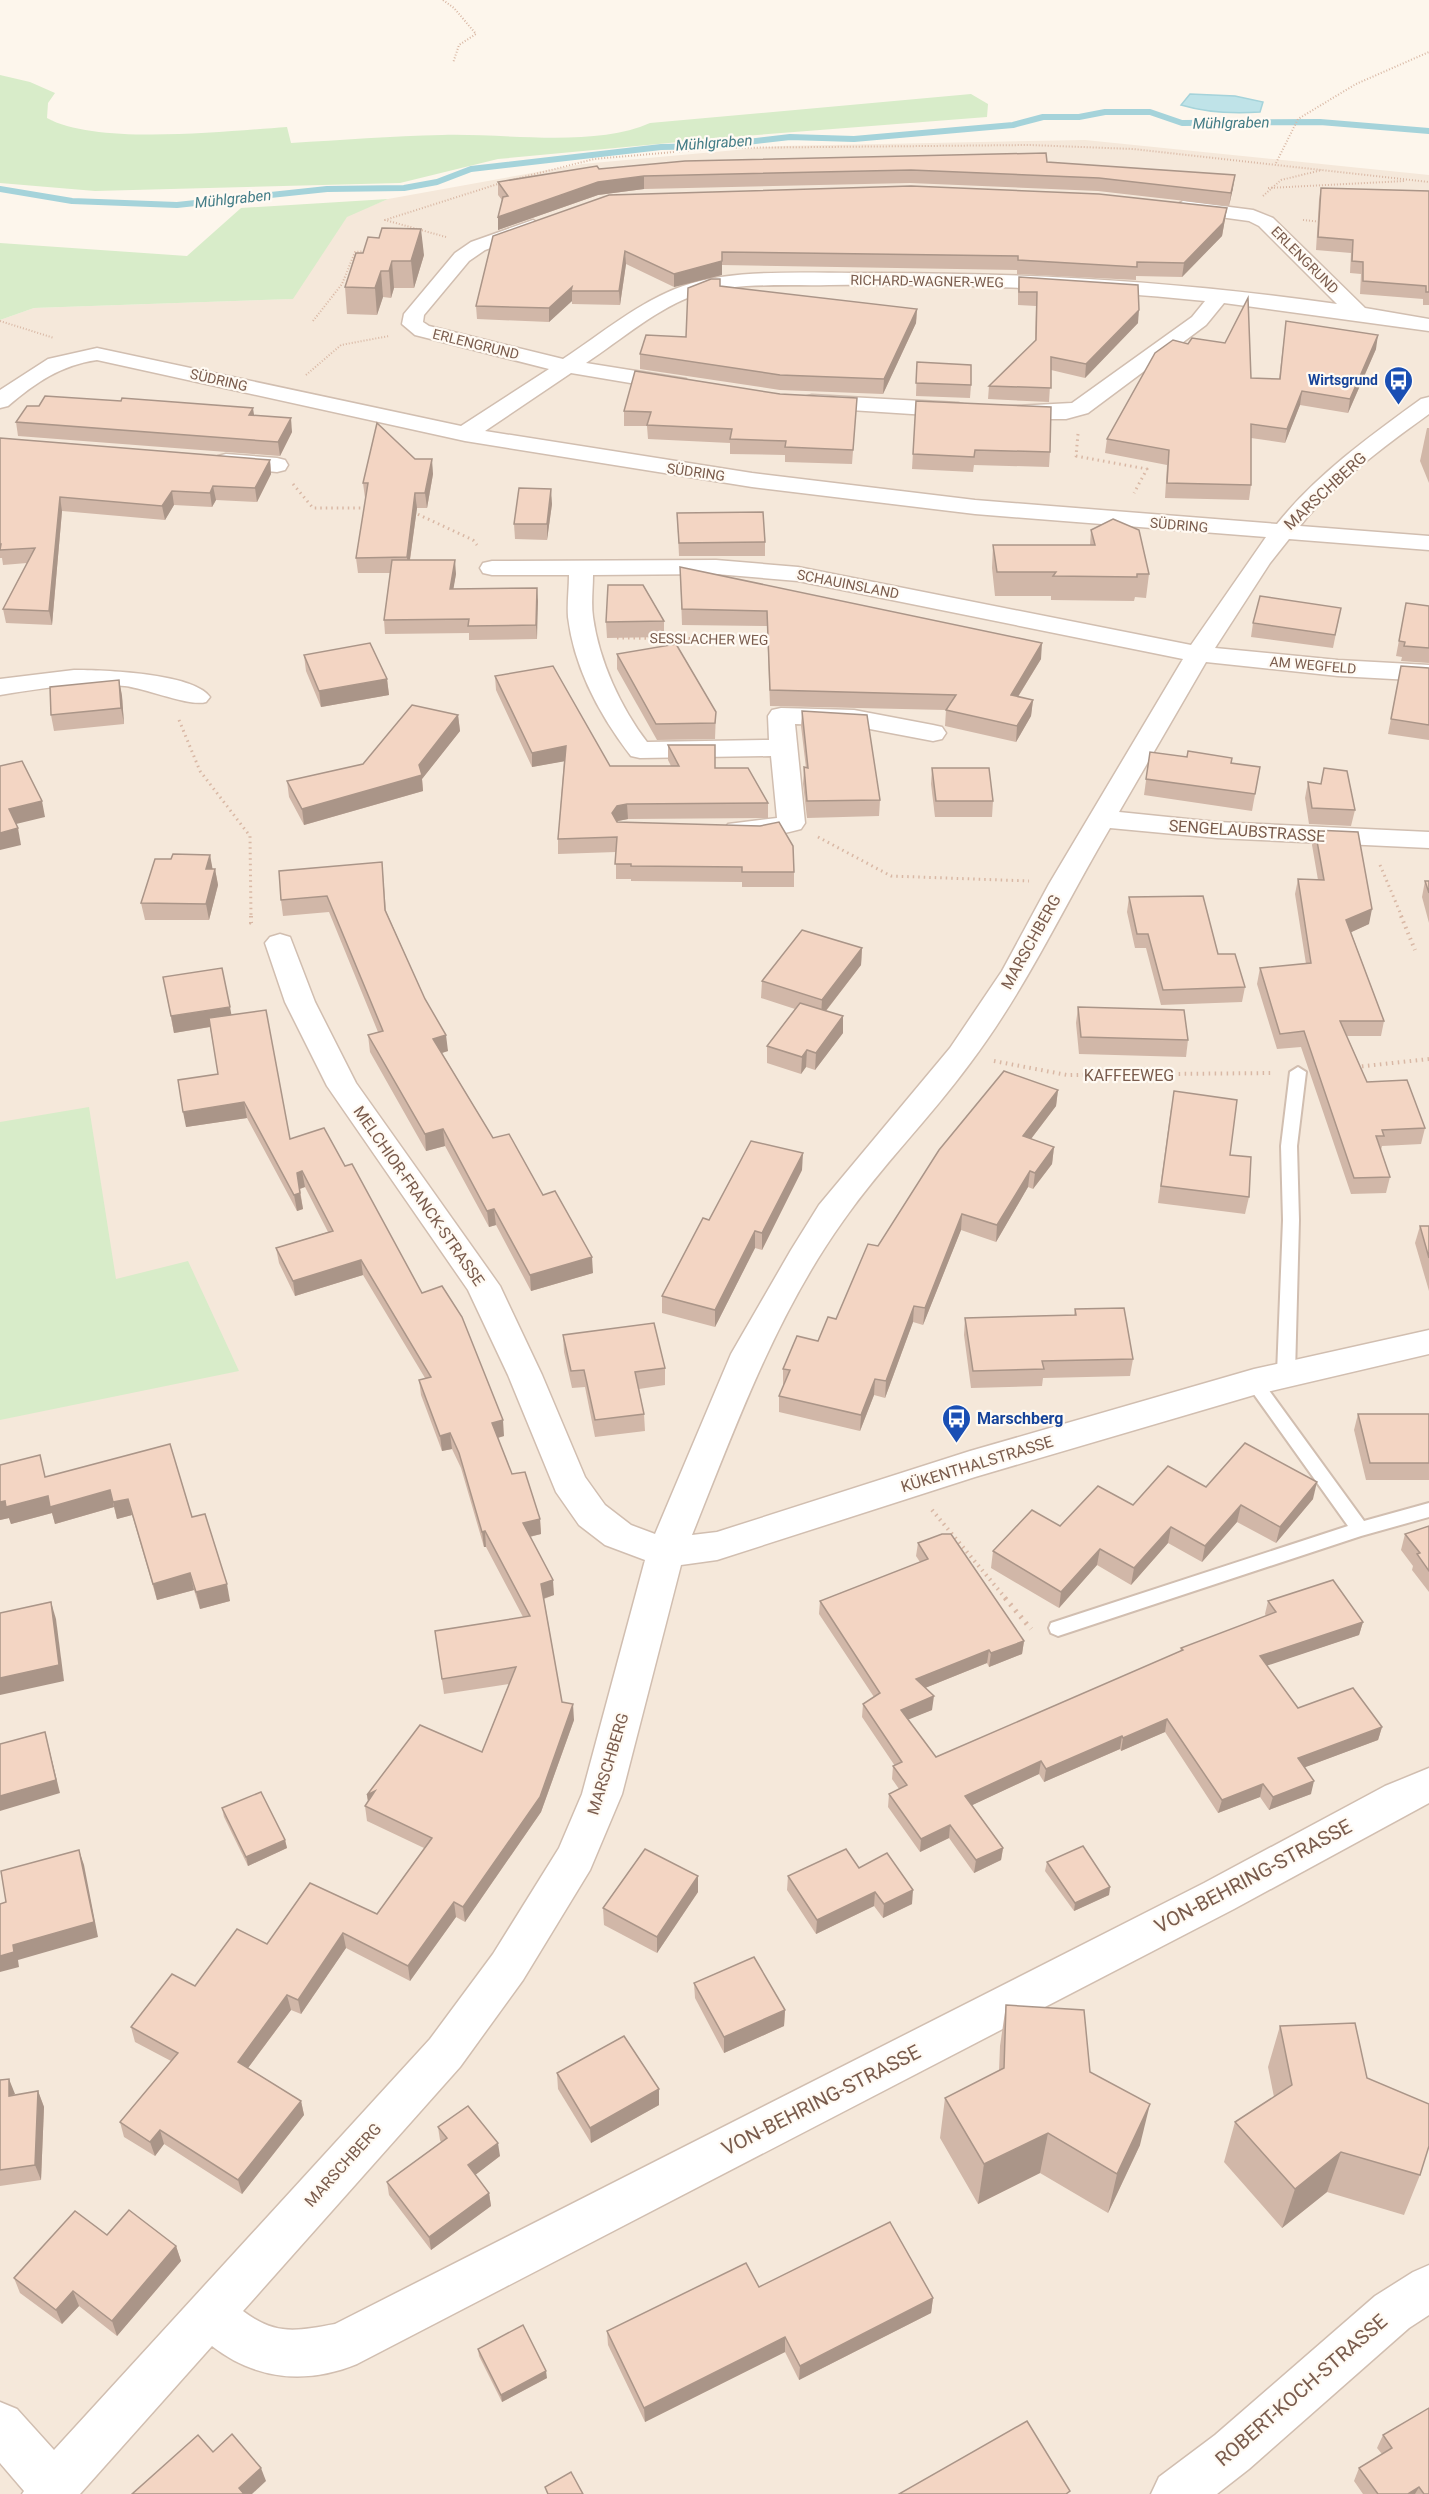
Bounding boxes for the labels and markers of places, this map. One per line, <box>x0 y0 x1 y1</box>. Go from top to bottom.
bus stop icon: Wirtsgrund <box>1383 364 1415 406</box>
place label: Wirtsgrund <box>1308 372 1378 388</box>
bus stop icon: Marschberg <box>940 1402 972 1444</box>
place label: Marschberg <box>977 1409 1063 1428</box>

